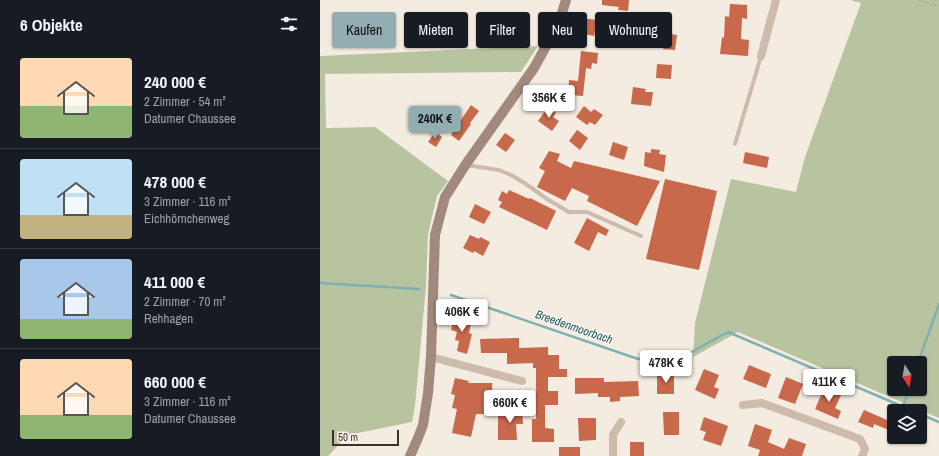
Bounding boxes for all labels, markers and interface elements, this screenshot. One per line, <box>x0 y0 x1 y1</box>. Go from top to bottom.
chip: Kaufen <box>332 12 396 48</box>
chip: Mieten <box>404 12 468 48</box>
chip: Filter <box>476 12 530 48</box>
chip: Neu <box>538 12 587 48</box>
chip: Wohnung <box>595 12 672 48</box>
text: 6 Objekte <box>20 13 83 36</box>
icon: filters <box>278 13 300 35</box>
text: 240 000 € <box>144 70 206 93</box>
icon: home <box>52 74 100 122</box>
pin: 356K € <box>516 85 582 119</box>
text: 356K € <box>532 89 566 106</box>
text: 2 Zimmer · 54 m² <box>144 93 226 110</box>
pin: 240K € <box>402 106 468 140</box>
text: Datumer Chaussee <box>144 110 236 127</box>
text: 240K € <box>418 110 452 127</box>
text: 478 000 € <box>144 170 206 193</box>
icon: home <box>52 175 100 223</box>
text: 3 Zimmer · 116 m² <box>144 193 231 210</box>
text: Eichhörnchenweg <box>144 210 229 227</box>
text: 411 000 € <box>144 270 205 293</box>
icon: home <box>52 275 100 323</box>
text: 2 Zimmer · 70 m² <box>144 293 226 310</box>
pin: 406K € <box>429 299 495 333</box>
text: 406K € <box>445 303 479 320</box>
water label: Breedenmoorbach <box>533 306 615 348</box>
text: Rehhagen <box>144 310 193 327</box>
pin: 478K € <box>633 350 699 384</box>
text: 478K € <box>649 354 683 371</box>
north arrow <box>887 356 927 396</box>
map controls <box>887 356 927 444</box>
pin: 411K € <box>796 369 862 403</box>
text: 660 000 € <box>144 370 206 393</box>
text: 411K € <box>812 373 846 390</box>
icon: home <box>52 375 100 423</box>
pin: 660K € <box>477 390 543 424</box>
text: 3 Zimmer · 116 m² <box>144 393 231 410</box>
text: 660K € <box>493 394 527 411</box>
button: layers <box>887 404 927 444</box>
text: Datumer Chaussee <box>144 410 236 427</box>
scale bar <box>332 428 399 447</box>
text: 50 m <box>338 430 358 444</box>

